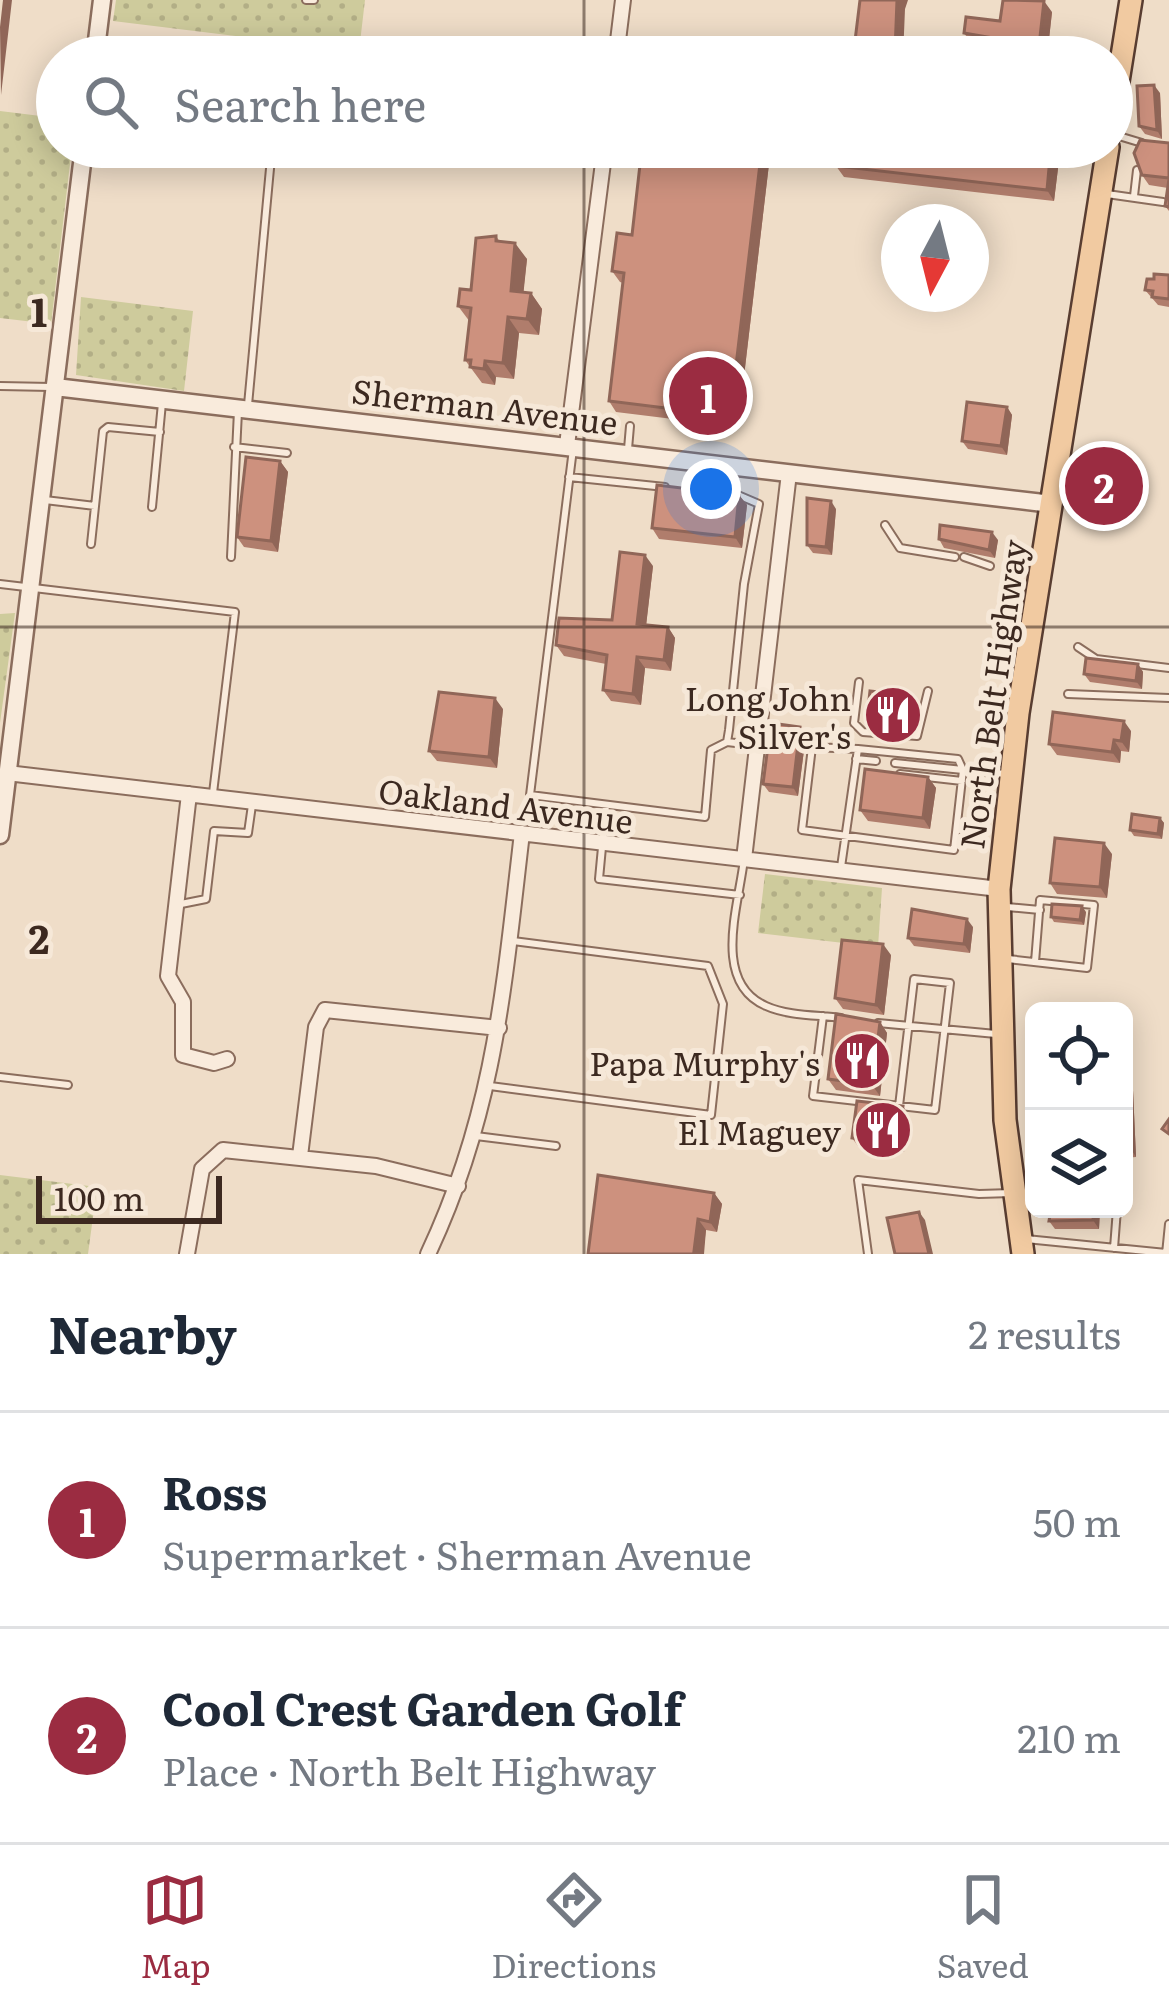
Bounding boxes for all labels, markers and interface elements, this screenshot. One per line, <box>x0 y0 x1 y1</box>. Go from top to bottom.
search box <box>36 36 1133 168</box>
icon: search <box>78 69 144 135</box>
text: Search here <box>174 69 426 136</box>
north arrow <box>881 204 989 312</box>
text: 1 <box>31 281 47 339</box>
pin: 1 <box>669 351 747 441</box>
street label: Sherman Avenue <box>349 364 621 446</box>
pin: 2 <box>1065 441 1143 531</box>
your location <box>681 459 741 519</box>
street label: North Belt Highway <box>945 536 1037 852</box>
place label: Long John Silver's <box>685 672 851 759</box>
restaurant icon: Long John Silver's <box>862 684 924 746</box>
street label: Oakland Avenue <box>376 764 636 844</box>
text: 2 <box>29 908 49 966</box>
map controls <box>1025 1002 1133 1218</box>
button: locate <box>1025 1002 1133 1110</box>
restaurant icon: Papa Murphy's <box>831 1030 893 1092</box>
place label: Papa Murphy's <box>589 1037 820 1086</box>
restaurant icon: El Maguey <box>852 1099 914 1161</box>
place label: El Maguey <box>677 1106 841 1155</box>
button: layers <box>1025 1110 1133 1218</box>
scale bar <box>36 1170 222 1223</box>
text: 100 m <box>54 1172 144 1221</box>
text: Nearby <box>48 1294 237 1370</box>
text: 2 results <box>968 1303 1121 1361</box>
text: Ross <box>162 1457 267 1524</box>
text: 1 <box>79 1491 95 1549</box>
text: 50 m <box>1033 1491 1121 1549</box>
text: Supermarket · Sherman Avenue <box>162 1524 752 1582</box>
text: Cool Crest Garden Golf <box>162 1673 683 1740</box>
text: 2 <box>77 1707 97 1765</box>
text: 210 m <box>1017 1707 1121 1765</box>
text: Place · North Belt Highway <box>162 1740 656 1798</box>
tab: Map <box>140 1867 211 1988</box>
tab: Directions <box>491 1867 656 1988</box>
tab: Saved <box>937 1867 1029 1988</box>

